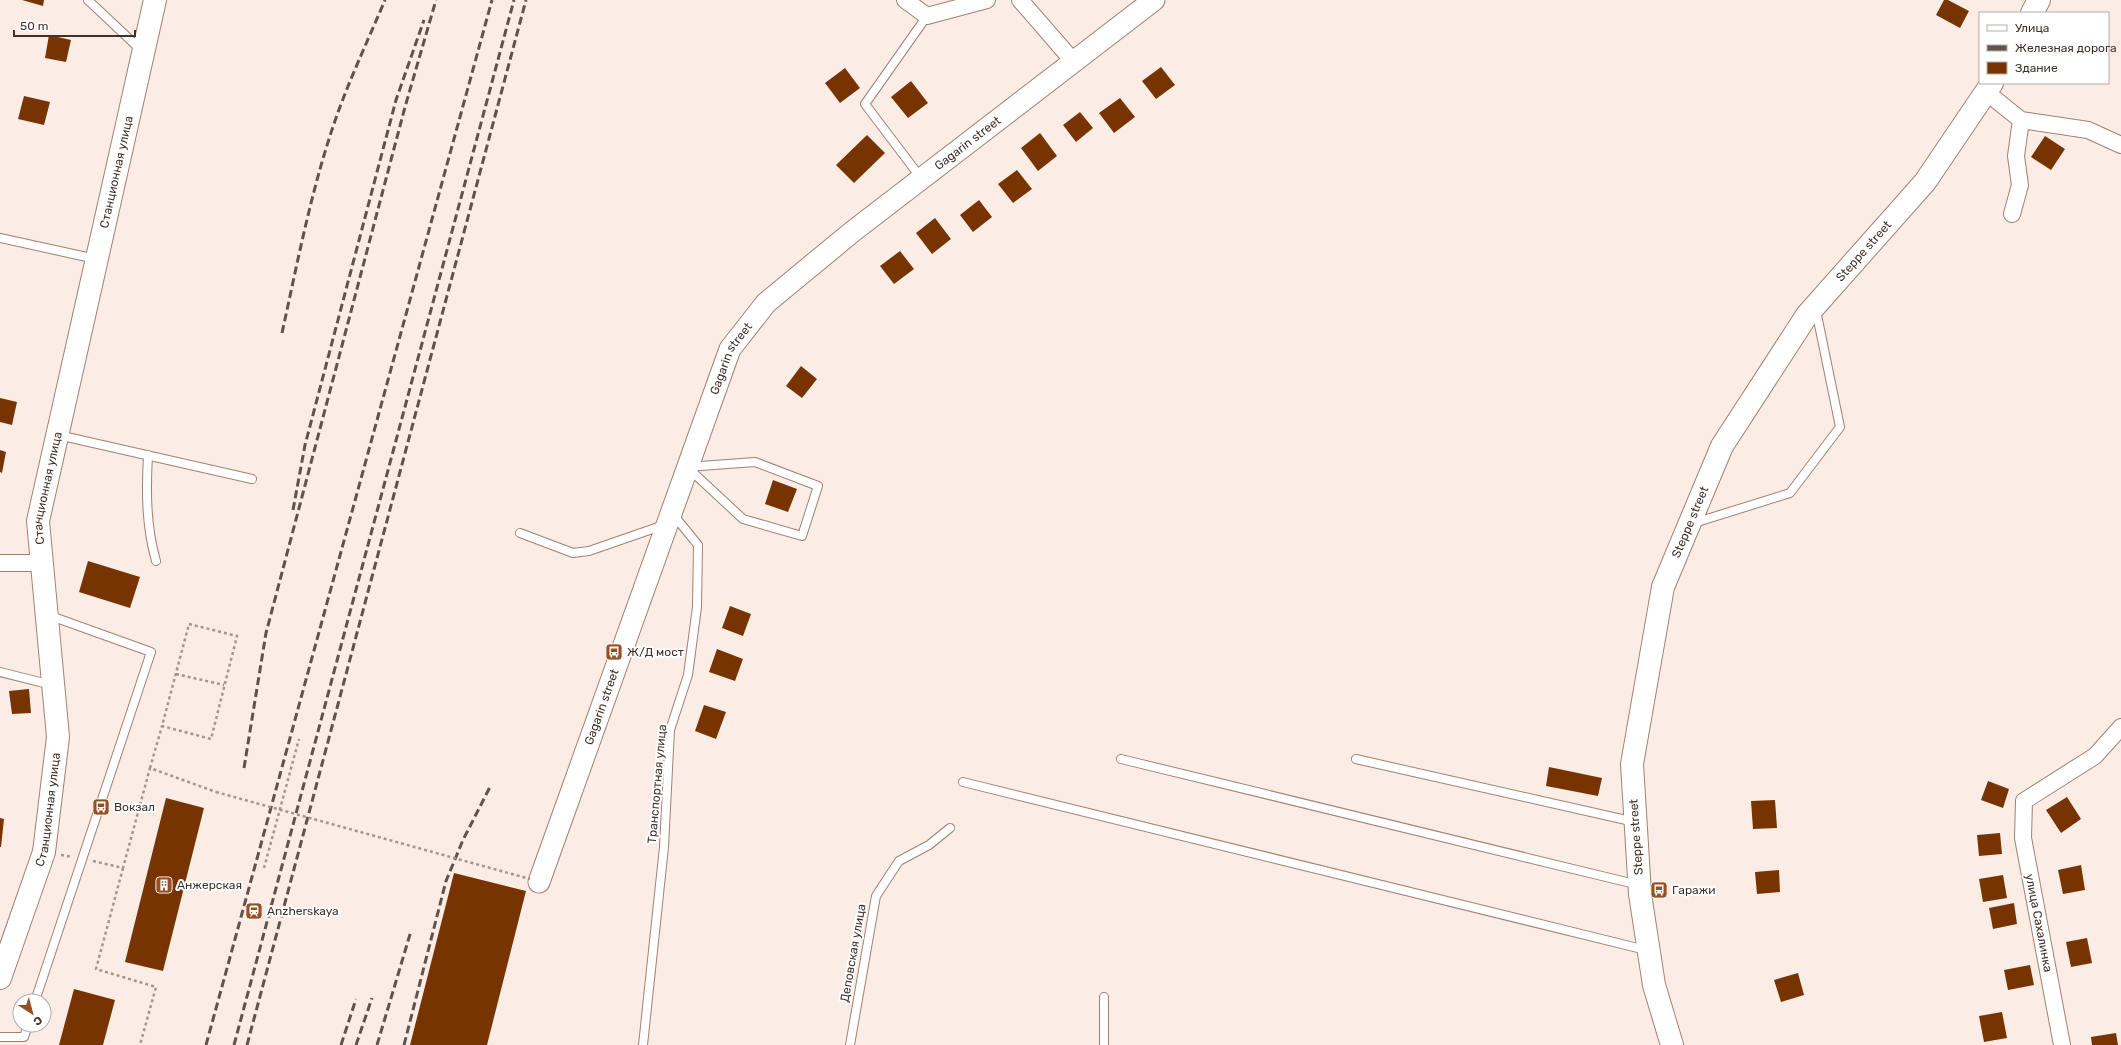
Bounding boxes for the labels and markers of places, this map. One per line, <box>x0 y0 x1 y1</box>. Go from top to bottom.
bus stop icon: Ж/Д мост <box>604 642 624 662</box>
place label: Ж/Д мост <box>627 645 684 659</box>
bus stop icon: Вокзал <box>91 797 111 817</box>
place label: Вокзал <box>114 800 155 814</box>
building icon: Анжерская <box>154 875 174 895</box>
place label: Анжерская <box>177 878 242 892</box>
bus stop icon: Гаражи <box>1649 880 1669 900</box>
place label: Гаражи <box>1672 883 1716 897</box>
station icon: Anzherskaya <box>244 901 264 921</box>
place label: Anzherskaya <box>267 904 339 918</box>

